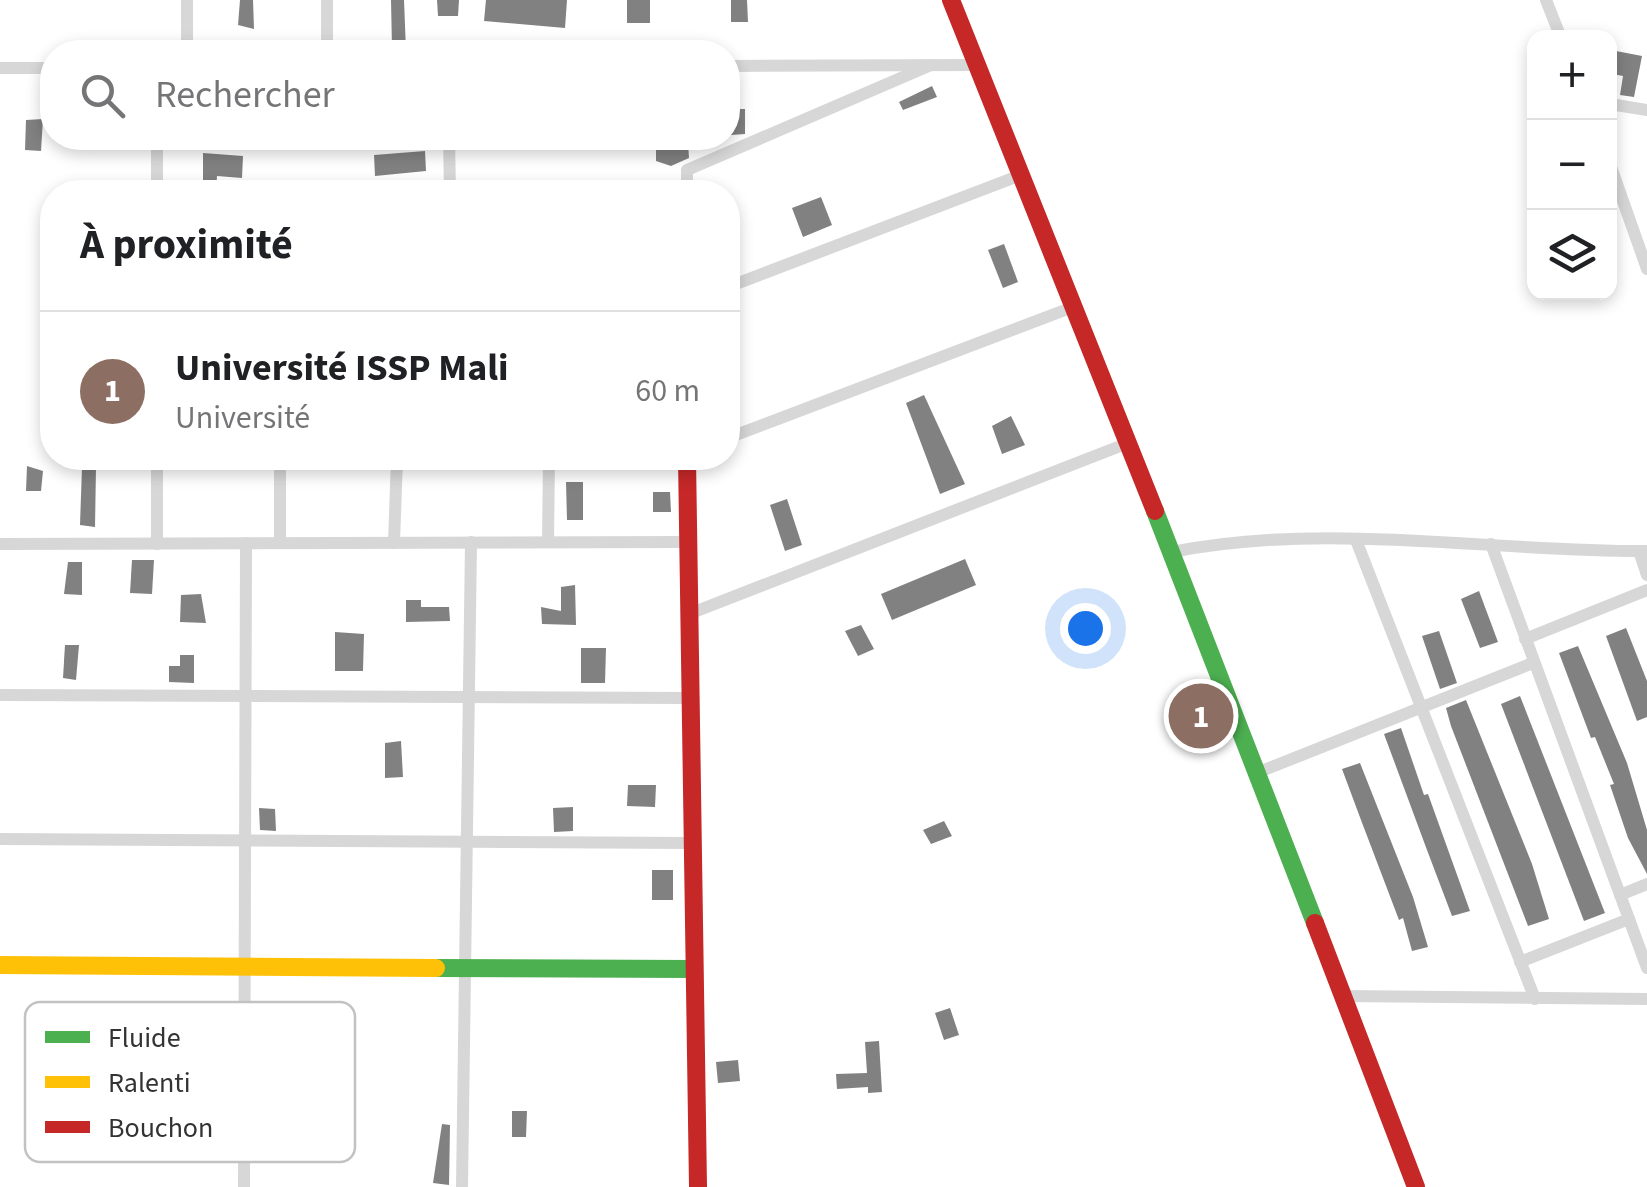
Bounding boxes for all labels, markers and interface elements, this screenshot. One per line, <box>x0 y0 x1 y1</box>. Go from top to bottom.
map controls <box>1527 30 1617 300</box>
button: + <box>1527 30 1617 120</box>
search box <box>40 40 740 150</box>
icon: search <box>75 68 130 123</box>
text: Rechercher <box>155 68 335 122</box>
button: − <box>1527 120 1617 210</box>
button: layers <box>1527 210 1617 300</box>
text: À proximité <box>80 215 293 275</box>
text: Université ISSP Mali <box>175 341 509 395</box>
text: 1 <box>104 368 121 414</box>
text: 60 m <box>635 368 700 414</box>
text: Université <box>175 395 310 441</box>
your location <box>1060 603 1111 654</box>
pin: 1 <box>1168 678 1234 754</box>
legend <box>25 1002 355 1162</box>
text: Fluide <box>108 1018 181 1058</box>
text: Ralenti <box>108 1063 191 1103</box>
text: Bouchon <box>108 1108 213 1148</box>

